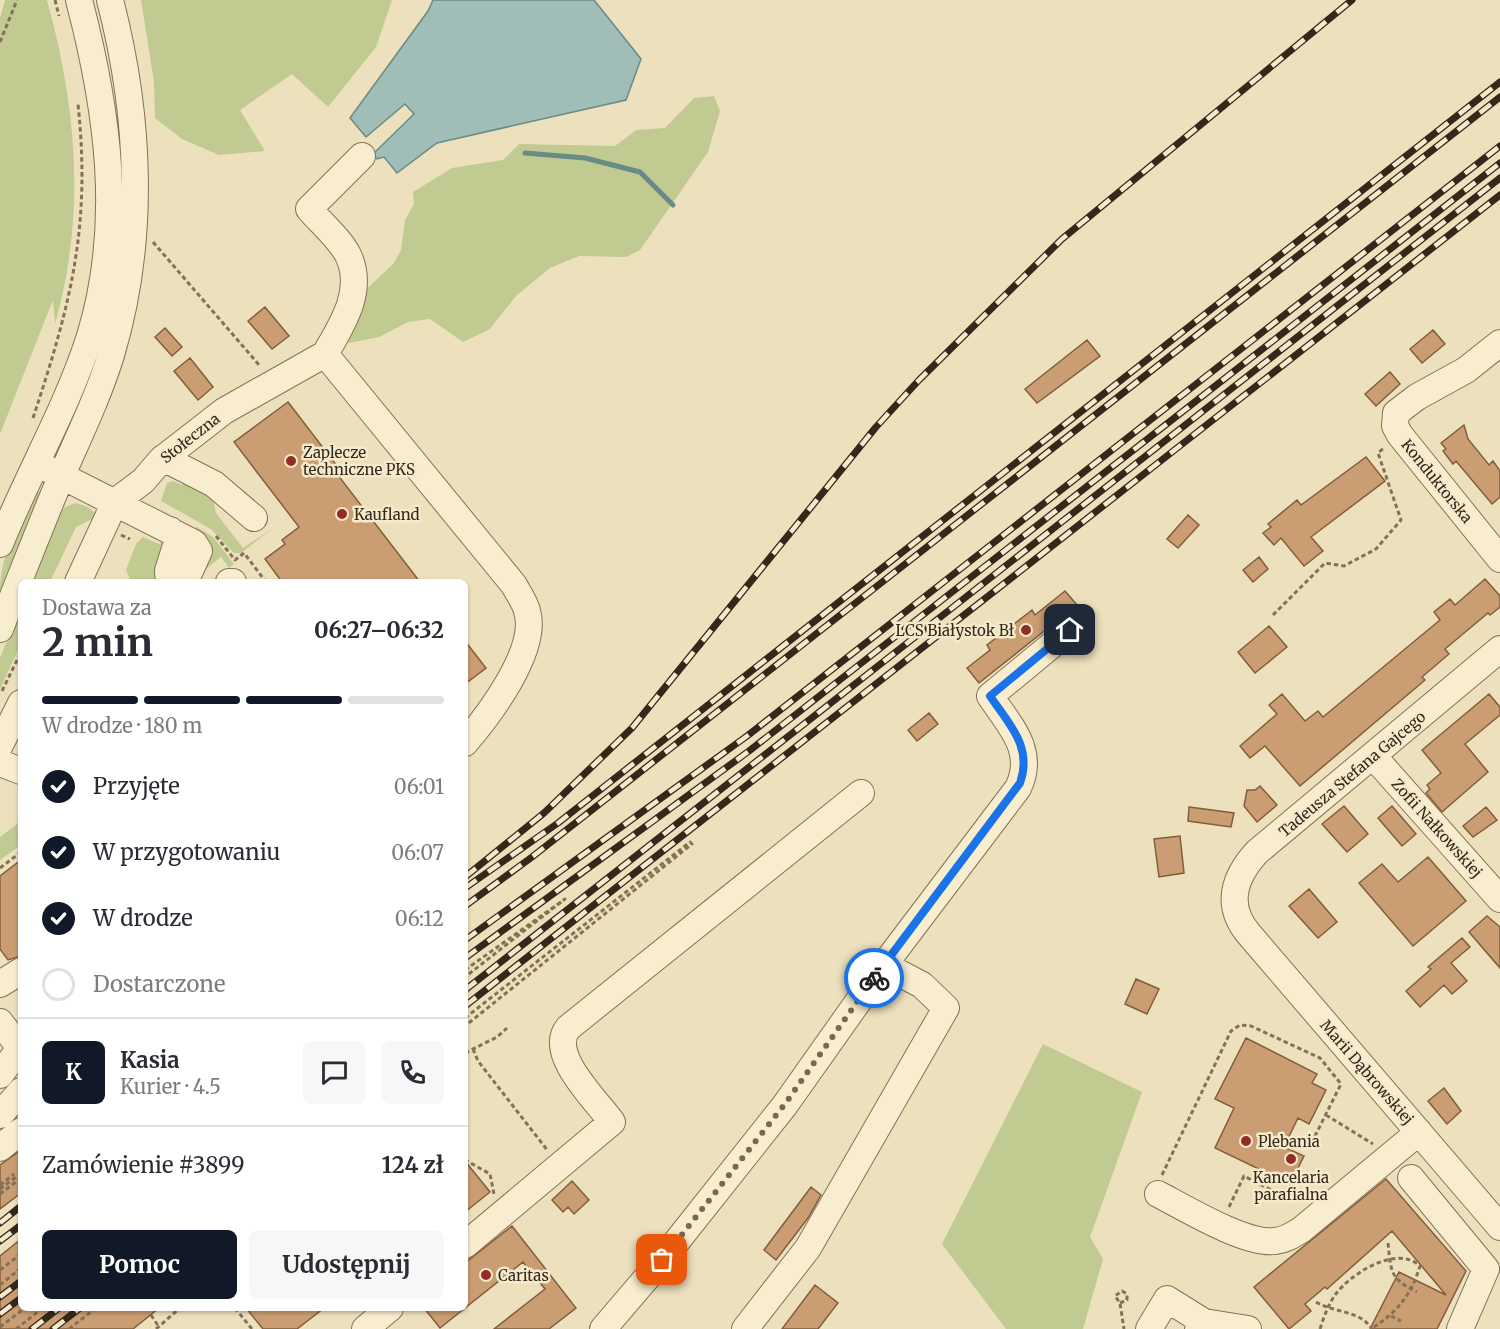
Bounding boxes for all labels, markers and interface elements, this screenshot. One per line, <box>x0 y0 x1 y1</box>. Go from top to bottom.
street label: Stołeczna <box>156 409 224 467</box>
street label: Konduktorska <box>1397 435 1477 527</box>
place label: Zaplecze techniczne PKS <box>303 443 415 479</box>
marker: Zaplecze techniczne PKS <box>284 454 298 468</box>
place label: Kaufland <box>354 505 420 524</box>
marker: Kaufland <box>335 507 349 521</box>
text: Dostawa za <box>42 595 152 620</box>
pin <box>1044 604 1095 655</box>
icon: home <box>1053 613 1086 646</box>
text: 06:27–06:32 <box>314 616 444 644</box>
text: 2 min <box>42 618 153 667</box>
place label: LCS Białystok Bł <box>896 621 1014 640</box>
marker: LCS Białystok Bł <box>1019 623 1033 637</box>
street label: Tadeusza Stefana Gajcego <box>1275 707 1429 841</box>
text: W drodze · 180 m <box>42 713 202 738</box>
icon: check <box>42 770 75 803</box>
text: Przyjęte <box>93 772 180 800</box>
text: 06:01 <box>394 774 444 799</box>
street label: Zofii Nałkowskiej <box>1388 775 1486 881</box>
icon: check <box>42 836 75 869</box>
text: W przygotowaniu <box>93 838 280 866</box>
text: 06:07 <box>391 840 444 865</box>
icon: check <box>42 902 75 935</box>
text: W drodze <box>93 904 193 932</box>
text: 06:12 <box>395 906 444 931</box>
courier <box>844 948 904 1008</box>
icon: bike <box>858 962 891 995</box>
text: Dostarczone <box>93 970 225 998</box>
street label: Marii Dąbrowskiej <box>1316 1016 1418 1128</box>
button: chat <box>303 1041 366 1104</box>
button: phone <box>381 1041 444 1104</box>
text: Kasia <box>120 1046 180 1074</box>
text: K <box>65 1058 82 1086</box>
text: Kurier · 4.5 <box>120 1074 221 1099</box>
place label: Plebania <box>1258 1132 1320 1151</box>
marker: Plebania <box>1239 1134 1253 1148</box>
text: Zamówienie #3899 <box>42 1151 245 1179</box>
text: 124 zł <box>382 1151 444 1179</box>
marker: Kancelaria parafialna <box>1284 1152 1298 1166</box>
place label: Kancelaria parafialna <box>1253 1168 1329 1204</box>
button: Pomoc <box>42 1230 237 1299</box>
button: Udostępnij <box>249 1230 444 1299</box>
pin <box>636 1234 687 1285</box>
icon: bag <box>645 1243 678 1276</box>
place label: Caritas <box>498 1266 549 1285</box>
marker: Caritas <box>479 1268 493 1282</box>

